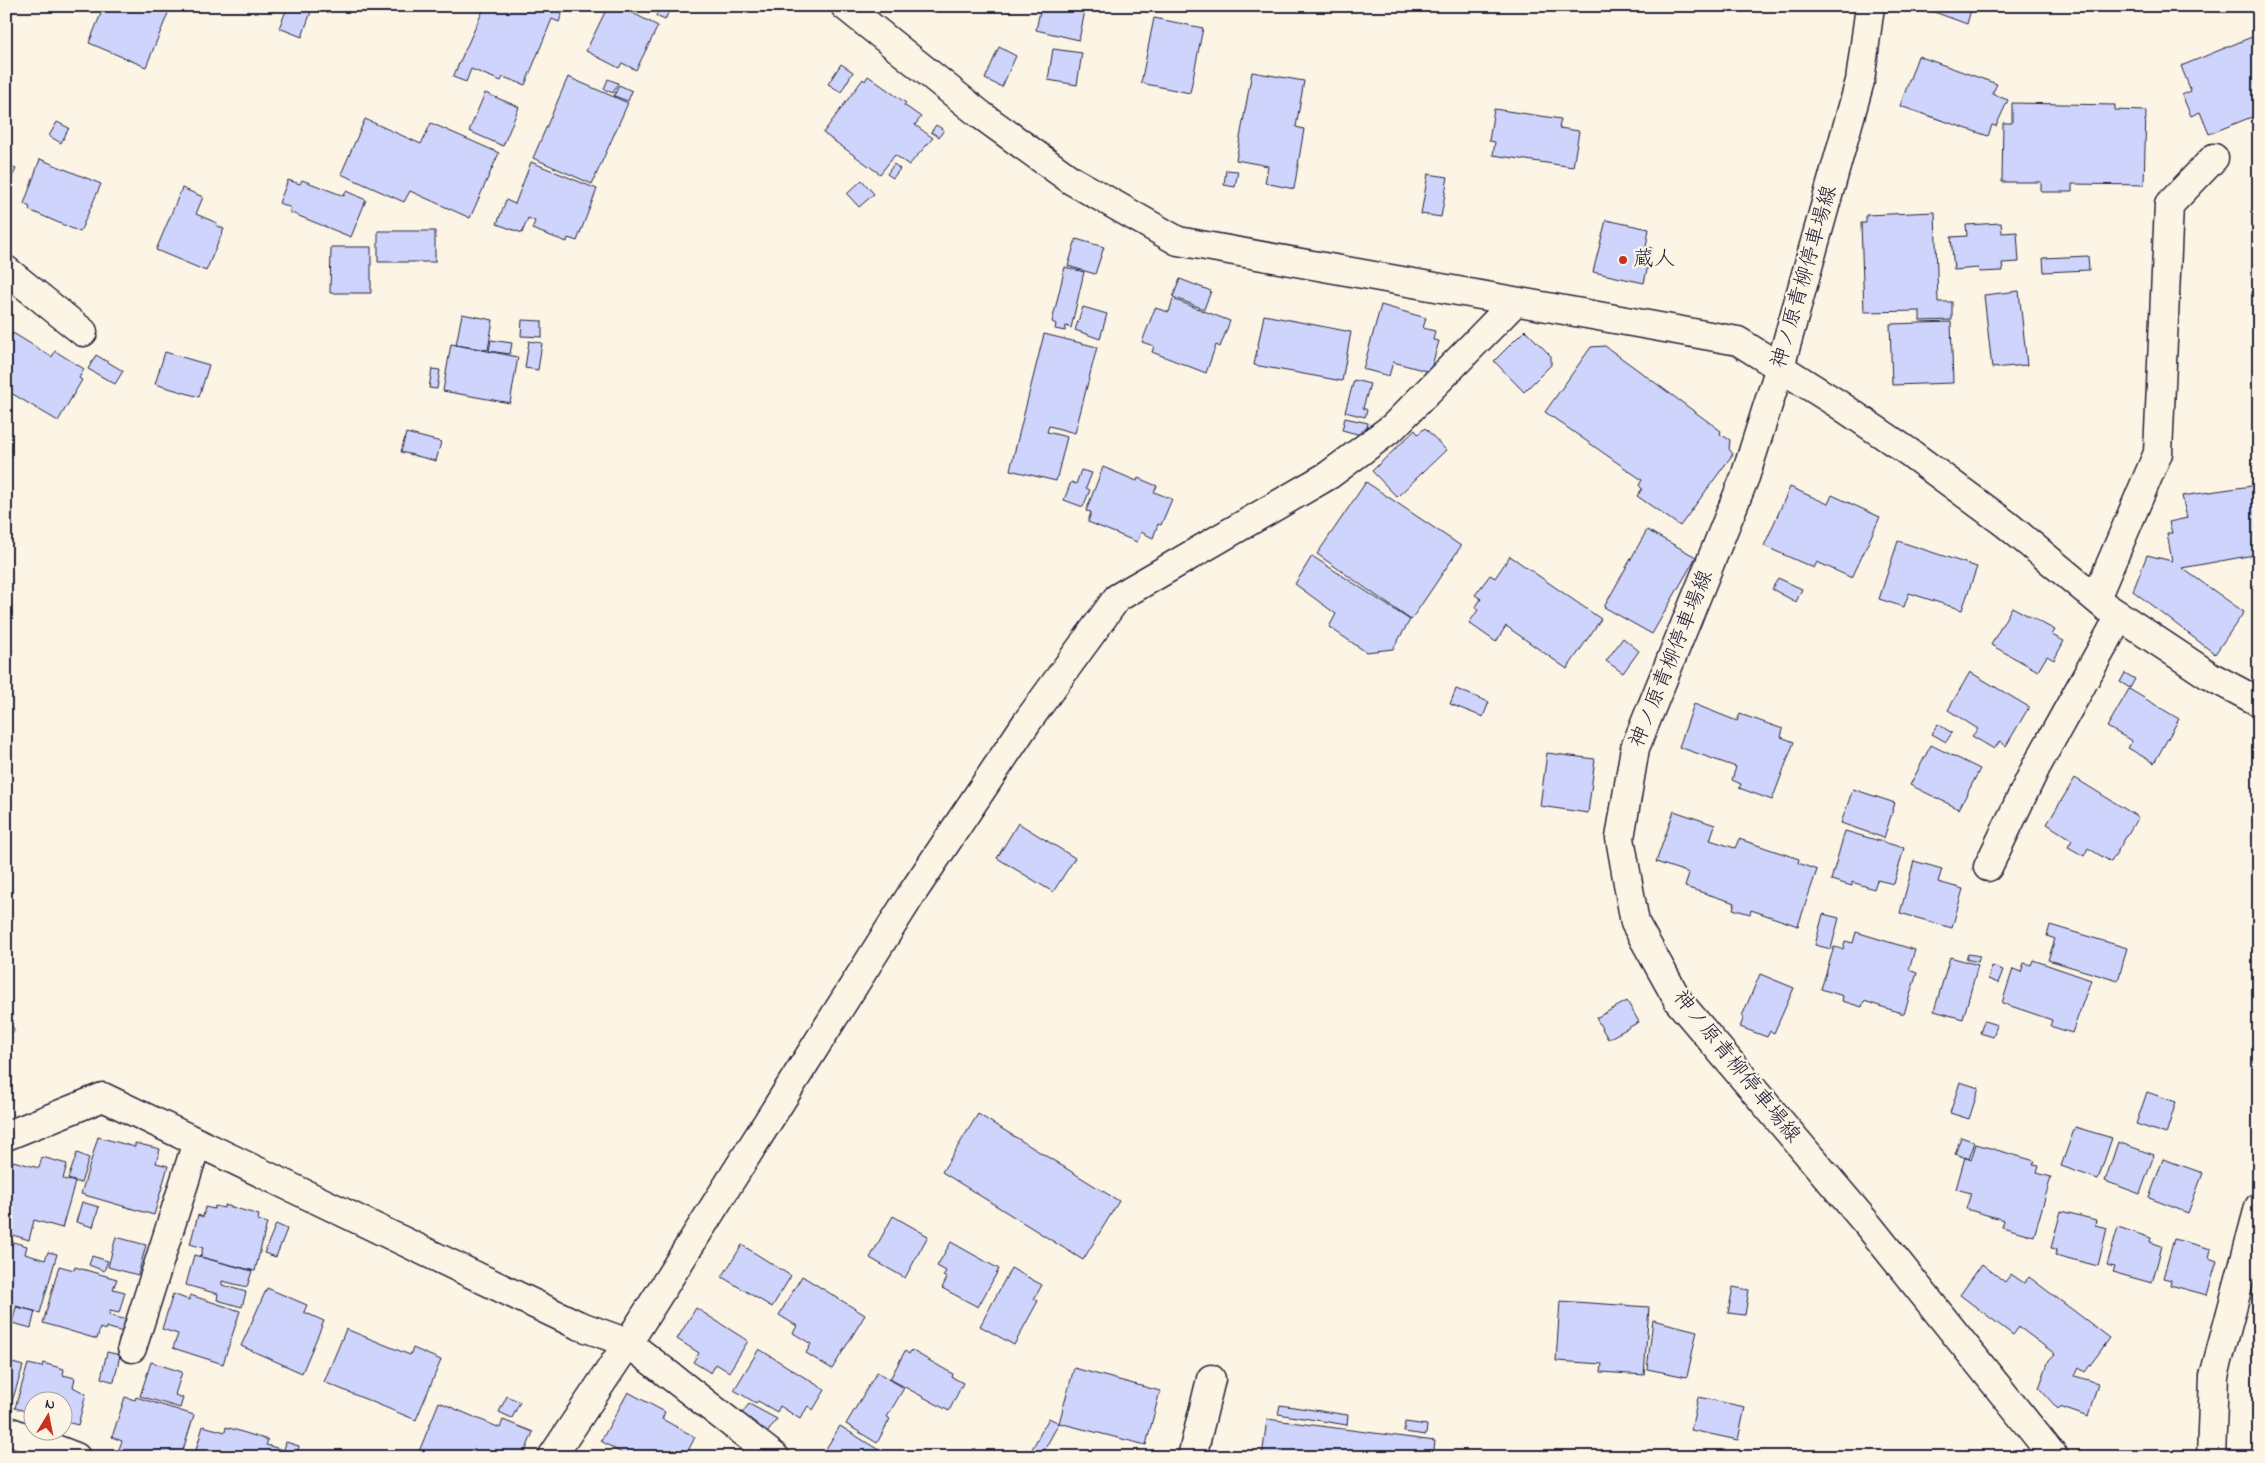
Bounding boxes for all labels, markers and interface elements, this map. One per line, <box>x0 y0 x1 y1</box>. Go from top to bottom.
street label: 神ノ原青柳停車場線 <box>1765 182 1845 372</box>
place label: 蔵人 <box>1633 245 1675 275</box>
marker: 蔵人 <box>1617 254 1629 266</box>
street label: 神ノ原青柳停車場線 <box>1623 566 1721 752</box>
street label: 神ノ原青柳停車場線 <box>1665 984 1807 1150</box>
north arrow <box>22 1390 72 1440</box>
text: N <box>44 1394 56 1416</box>

